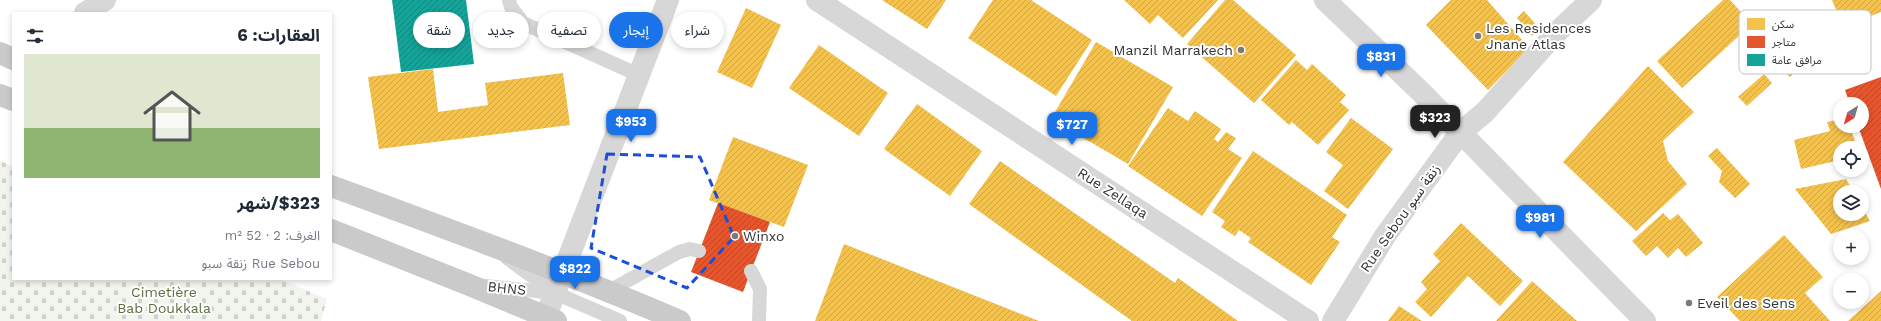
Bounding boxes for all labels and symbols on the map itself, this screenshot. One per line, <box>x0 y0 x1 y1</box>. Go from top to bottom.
legend <box>1739 10 1871 74</box>
text: سكن <box>1772 18 1795 31</box>
place label: Les Residences Jnane Atlas <box>1486 20 1591 52</box>
marker: Les Residences Jnane Atlas <box>1473 31 1483 41</box>
text: متاجر <box>1771 36 1796 49</box>
place label: Manzil Marrakech <box>1114 42 1233 58</box>
pin: $831 <box>1357 44 1405 78</box>
marker: Manzil Marrakech <box>1236 45 1246 55</box>
text: مرافق عامة <box>1772 54 1822 67</box>
north arrow <box>1833 97 1869 133</box>
pin: $323 <box>1411 105 1459 139</box>
pin: $953 <box>607 109 655 143</box>
pin: $727 <box>1048 112 1096 146</box>
street label: Rue Sebou زنقة سبو <box>1357 161 1444 275</box>
street label: Rue Zellaqa <box>1075 164 1151 222</box>
pin: $981 <box>1516 205 1564 239</box>
place label: Winxo <box>743 228 784 244</box>
marker: Winxo <box>730 231 740 241</box>
pin: $822 <box>551 256 599 290</box>
street label: BHNS <box>487 278 527 298</box>
park label: Cimetière Bab Doukkala <box>117 284 211 316</box>
place label: Eveil des Sens <box>1697 295 1795 311</box>
marker: Eveil des Sens <box>1684 298 1694 308</box>

